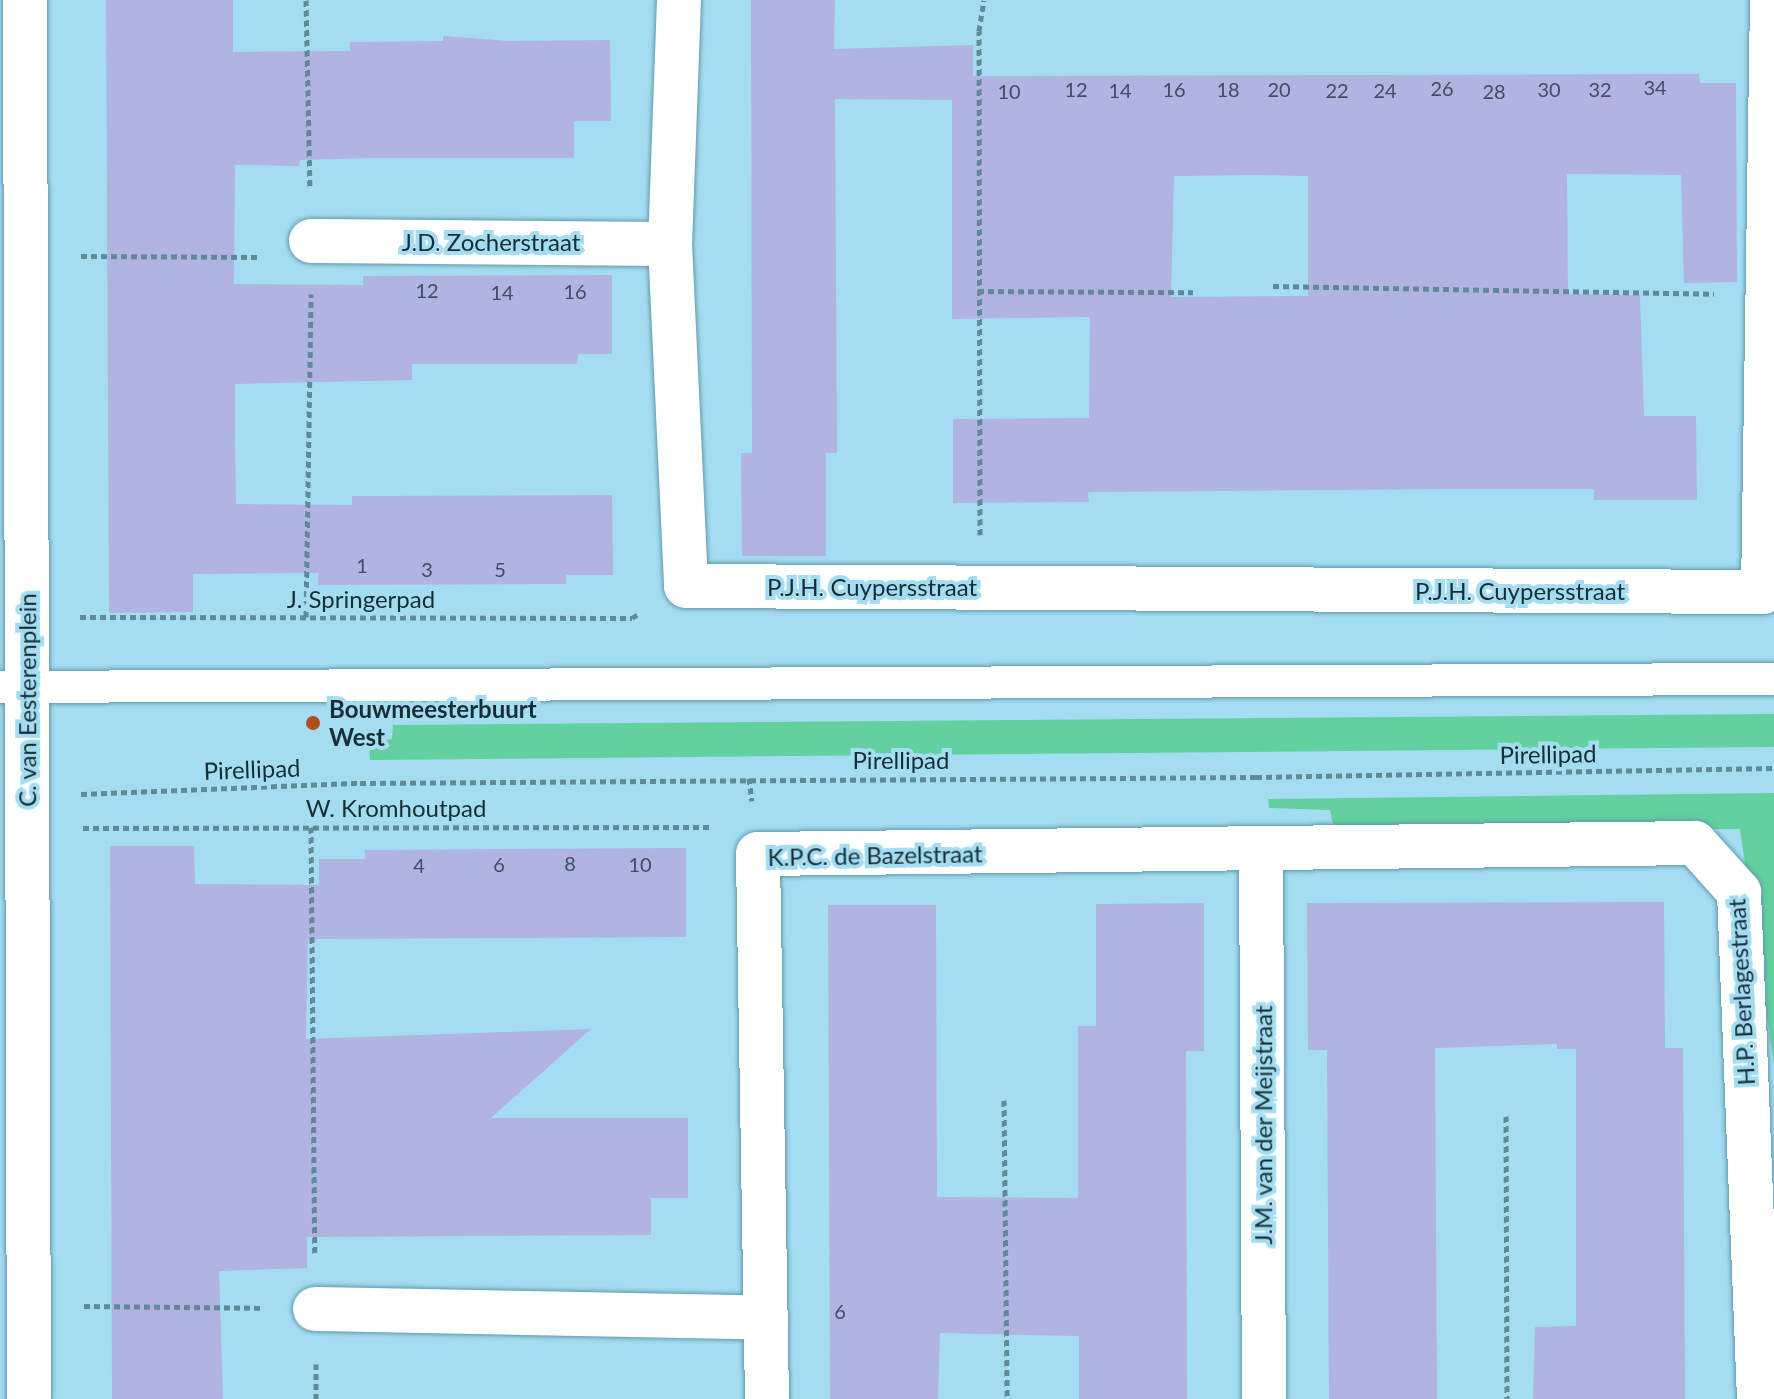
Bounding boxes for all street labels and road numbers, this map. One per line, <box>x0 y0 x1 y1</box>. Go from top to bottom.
street label: J.D. Zocherstraat <box>402 228 580 256</box>
street label: P.J.H. Cuypersstraat <box>767 573 977 601</box>
street label: P.J.H. Cuypersstraat <box>1415 577 1625 605</box>
street label: J. Springerpad <box>287 585 435 613</box>
street label: C. van Eesterenplein <box>13 593 41 807</box>
street label: Pirellipad <box>1499 739 1597 769</box>
street label: Pirellipad <box>853 746 949 774</box>
street label: Pirellipad <box>203 753 301 785</box>
street label: W. Kromhoutpad <box>306 794 486 822</box>
street label: K.P.C. de Bazelstraat <box>767 839 983 871</box>
street label: H.P. Berlagestraat <box>1722 898 1760 1086</box>
street label: J.M. van der Meijstraat <box>1249 1005 1277 1245</box>

